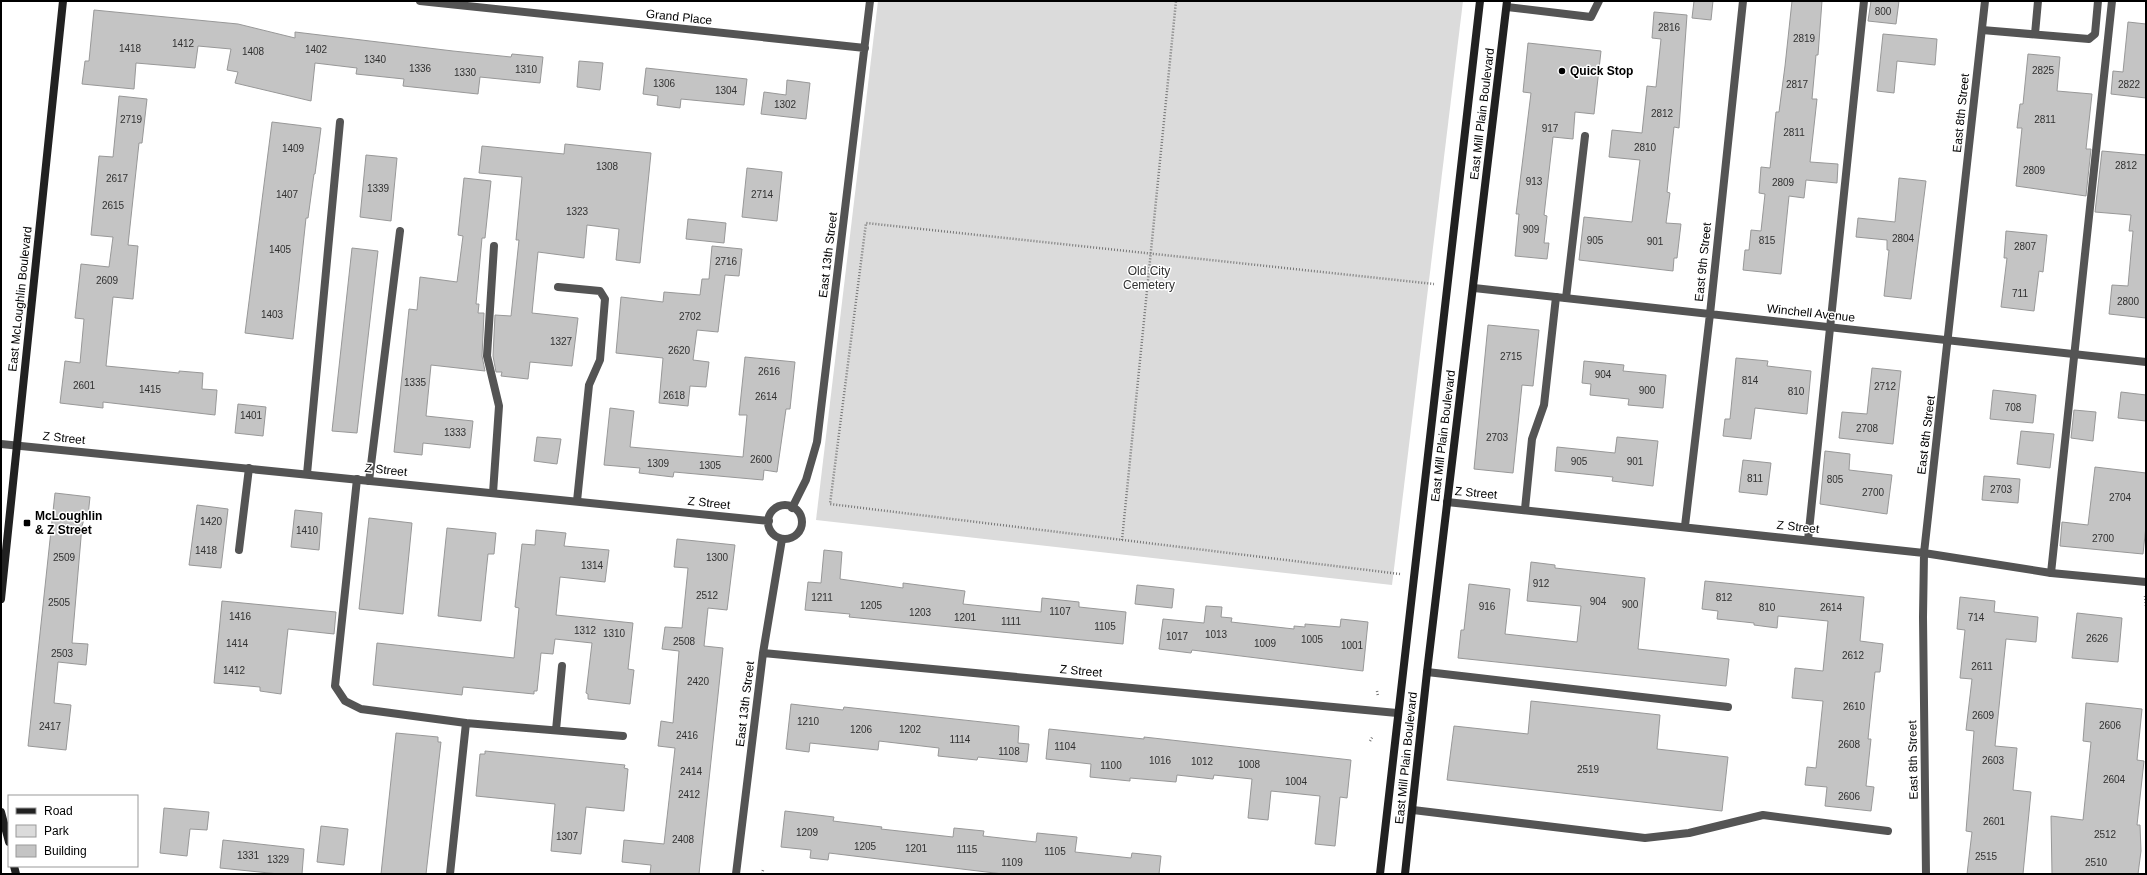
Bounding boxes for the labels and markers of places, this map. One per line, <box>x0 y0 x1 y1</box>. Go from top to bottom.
place label: Quick Stop <box>1570 64 1633 78</box>
marker: Quick Stop <box>1557 66 1567 76</box>
place label: McLoughlin & Z Street <box>35 509 102 537</box>
marker: McLoughlin & Z Street <box>22 518 32 528</box>

